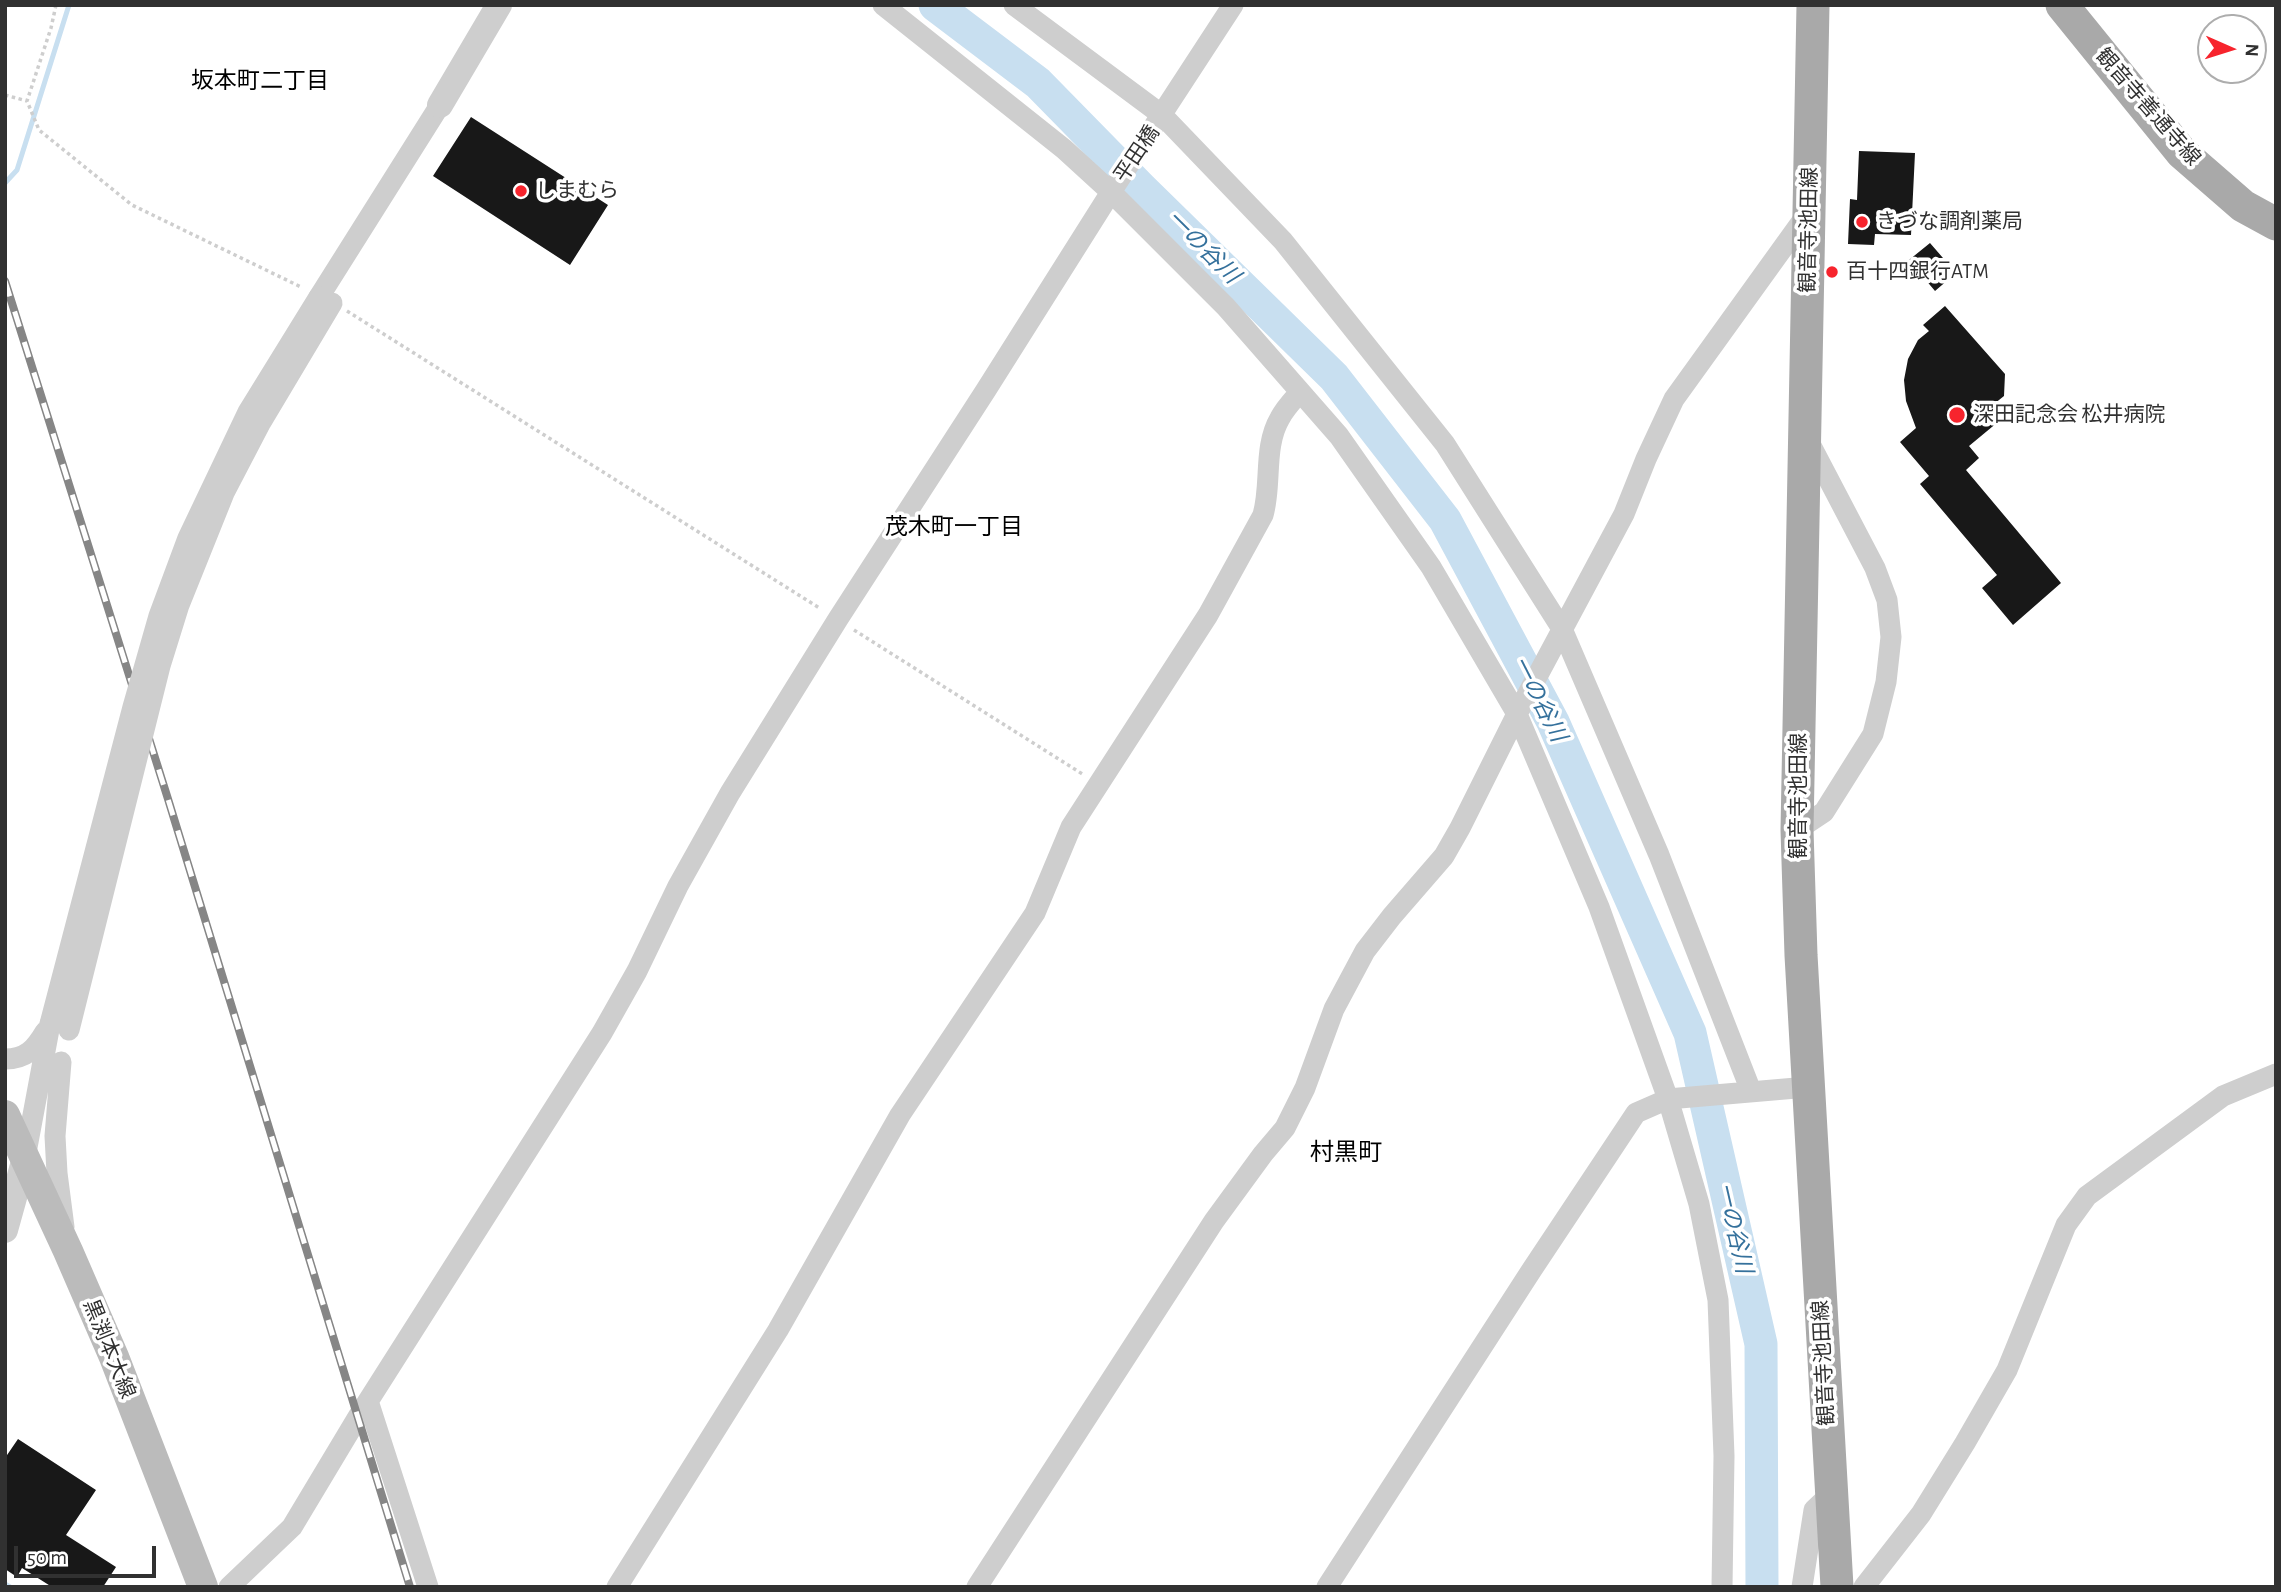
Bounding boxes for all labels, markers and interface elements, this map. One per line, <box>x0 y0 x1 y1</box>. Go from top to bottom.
north arrow <box>2197 14 2267 84</box>
street label: 観音寺善通寺線 <box>2090 43 2206 171</box>
text: N <box>2242 43 2261 57</box>
district label: 坂本町二丁目 <box>191 67 329 95</box>
street label: 平田橋 <box>1109 121 1165 187</box>
street label: 観音寺池田線 <box>1795 167 1823 293</box>
place label: しまむら <box>535 178 619 204</box>
marker: しまむら <box>513 183 529 199</box>
water label: 一の谷川 <box>1161 205 1245 289</box>
place label: きづな調剤薬局 <box>1876 209 2023 235</box>
marker: きづな調剤薬局 <box>1854 214 1870 230</box>
place label: 百十四銀行ATM <box>1846 259 1989 285</box>
marker: 百十四銀行ATM <box>1824 264 1840 280</box>
place label: 深田記念会 松井病院 <box>1973 402 2165 428</box>
marker: 深田記念会 松井病院 <box>1947 405 1967 425</box>
district label: 茂木町一丁目 <box>885 513 1023 541</box>
water label: 一の谷川 <box>1506 652 1572 746</box>
street label: 観音寺池田線 <box>1786 733 1812 859</box>
district label: 村黒町 <box>1310 1139 1382 1167</box>
water label: 一の谷川 <box>1710 1180 1758 1276</box>
street label: 黒渕本大線 <box>78 1296 140 1402</box>
street label: 観音寺池田線 <box>1808 1299 1840 1427</box>
scale bar <box>18 1532 159 1576</box>
text: 50 m <box>27 1547 67 1568</box>

